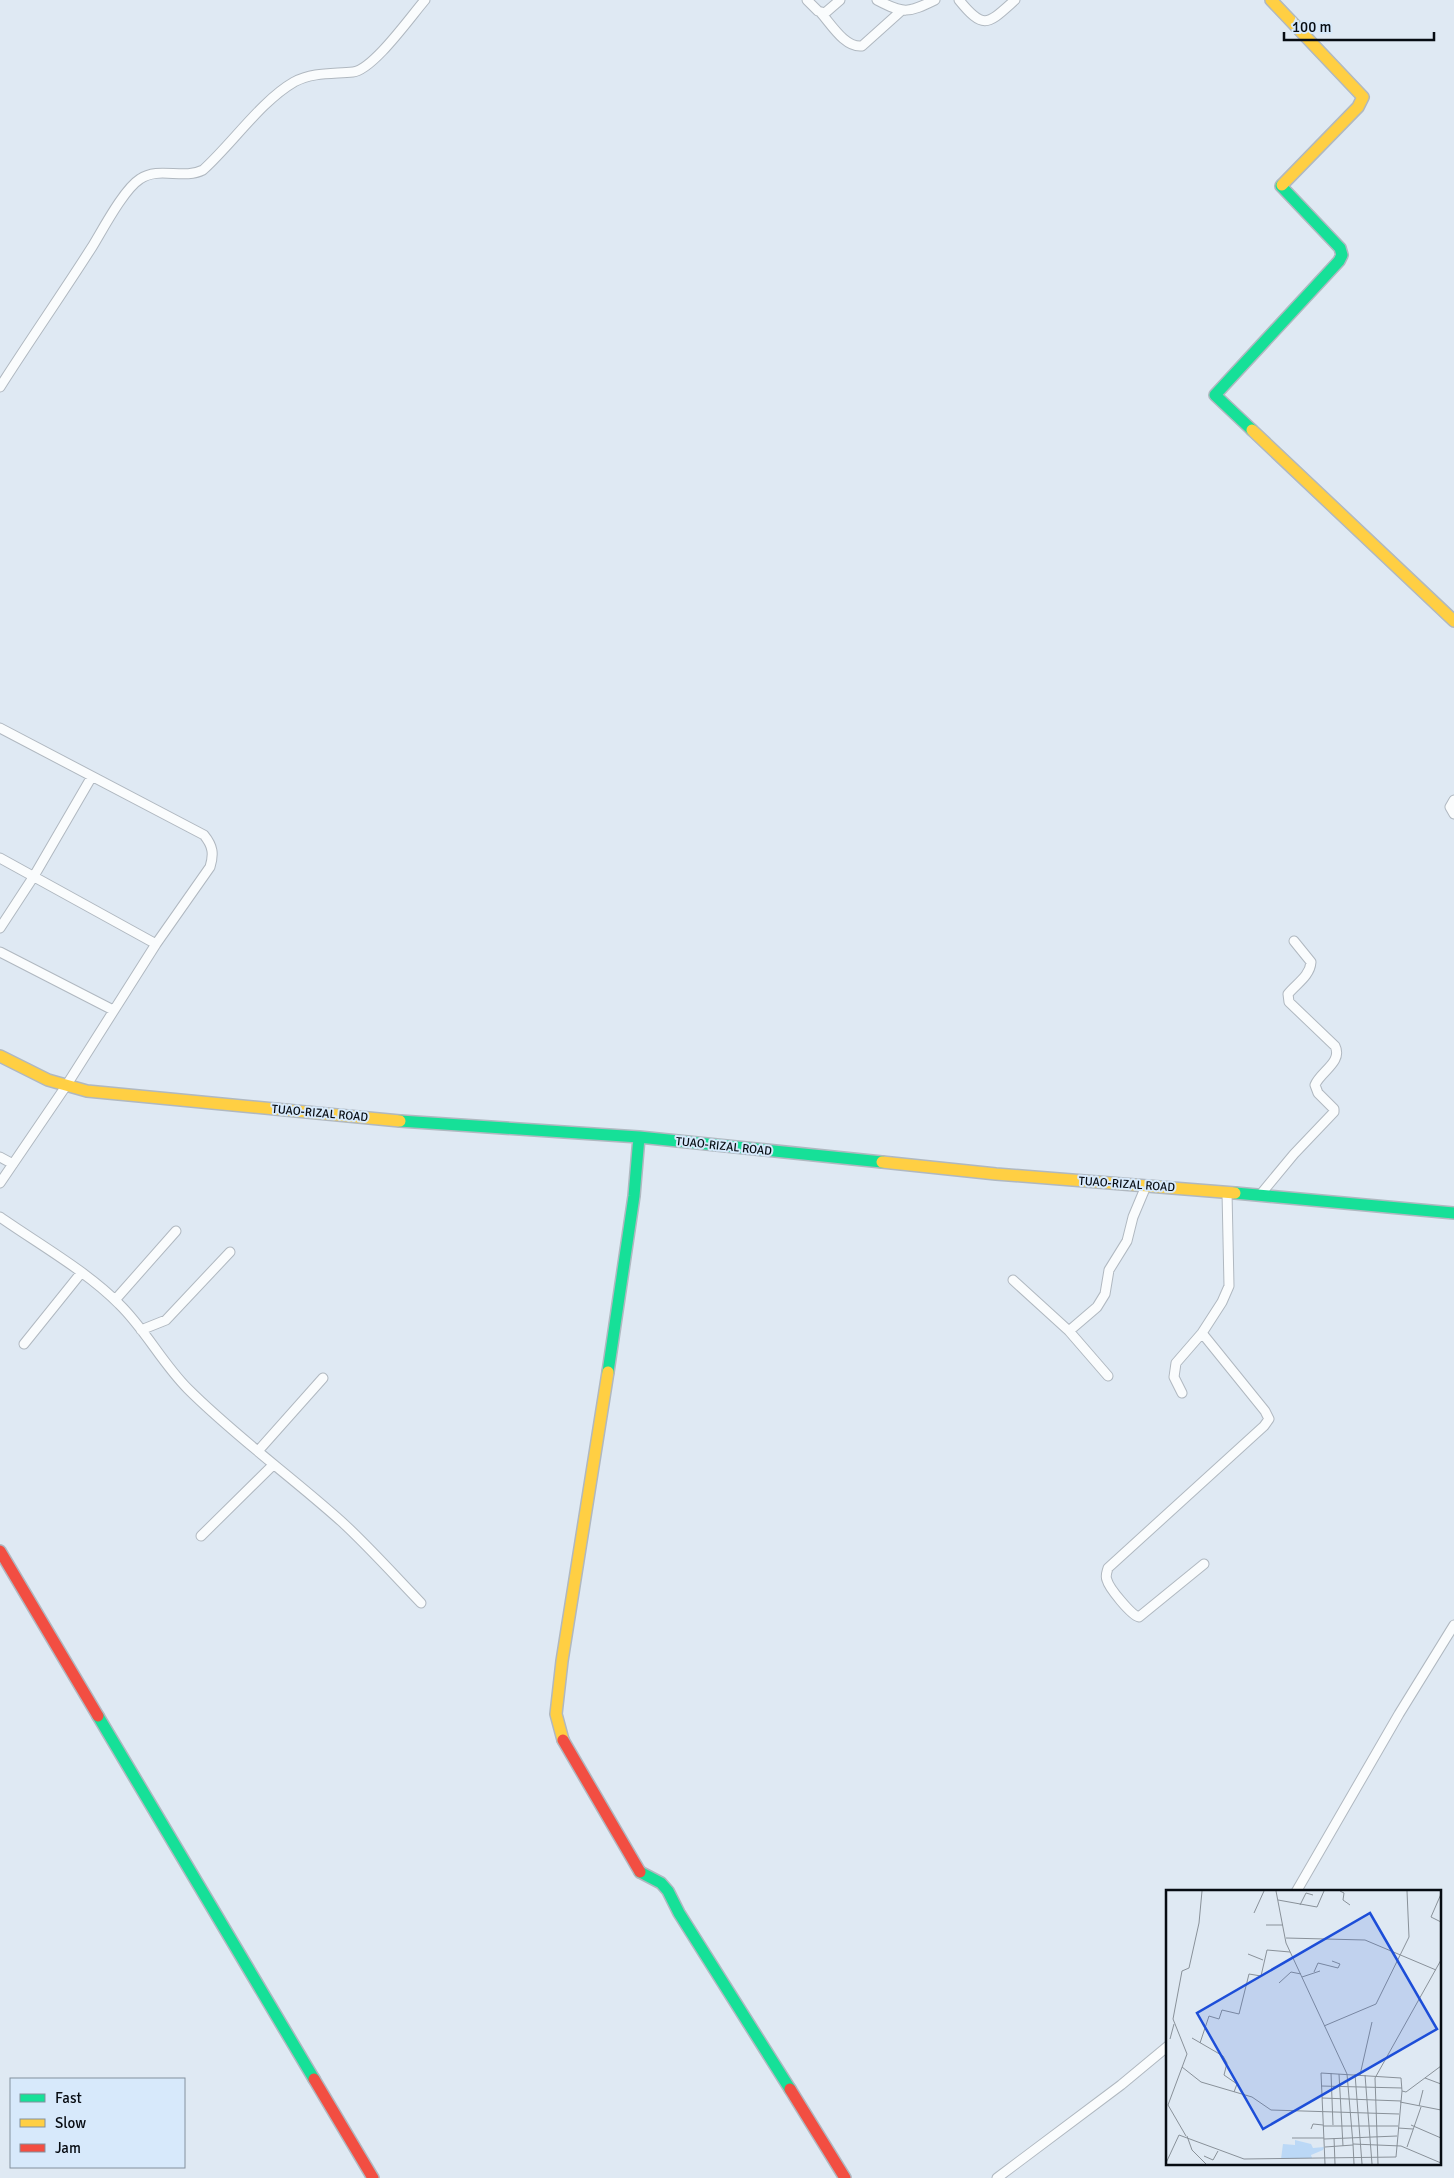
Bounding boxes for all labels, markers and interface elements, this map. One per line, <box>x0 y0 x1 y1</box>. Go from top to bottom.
scale bar <box>1284 10 1434 42</box>
text: 100 m <box>1292 18 1332 36</box>
street label: TUAO-RIZAL ROAD <box>271 1102 369 1125</box>
street label: TUAO-RIZAL ROAD <box>675 1134 773 1159</box>
street label: TUAO-RIZAL ROAD <box>1078 1174 1176 1195</box>
inset map <box>1166 1890 1442 2166</box>
legend <box>10 2078 185 2168</box>
text: Fast <box>55 2089 82 2107</box>
text: Slow <box>55 2114 86 2132</box>
text: Jam <box>55 2139 81 2157</box>

